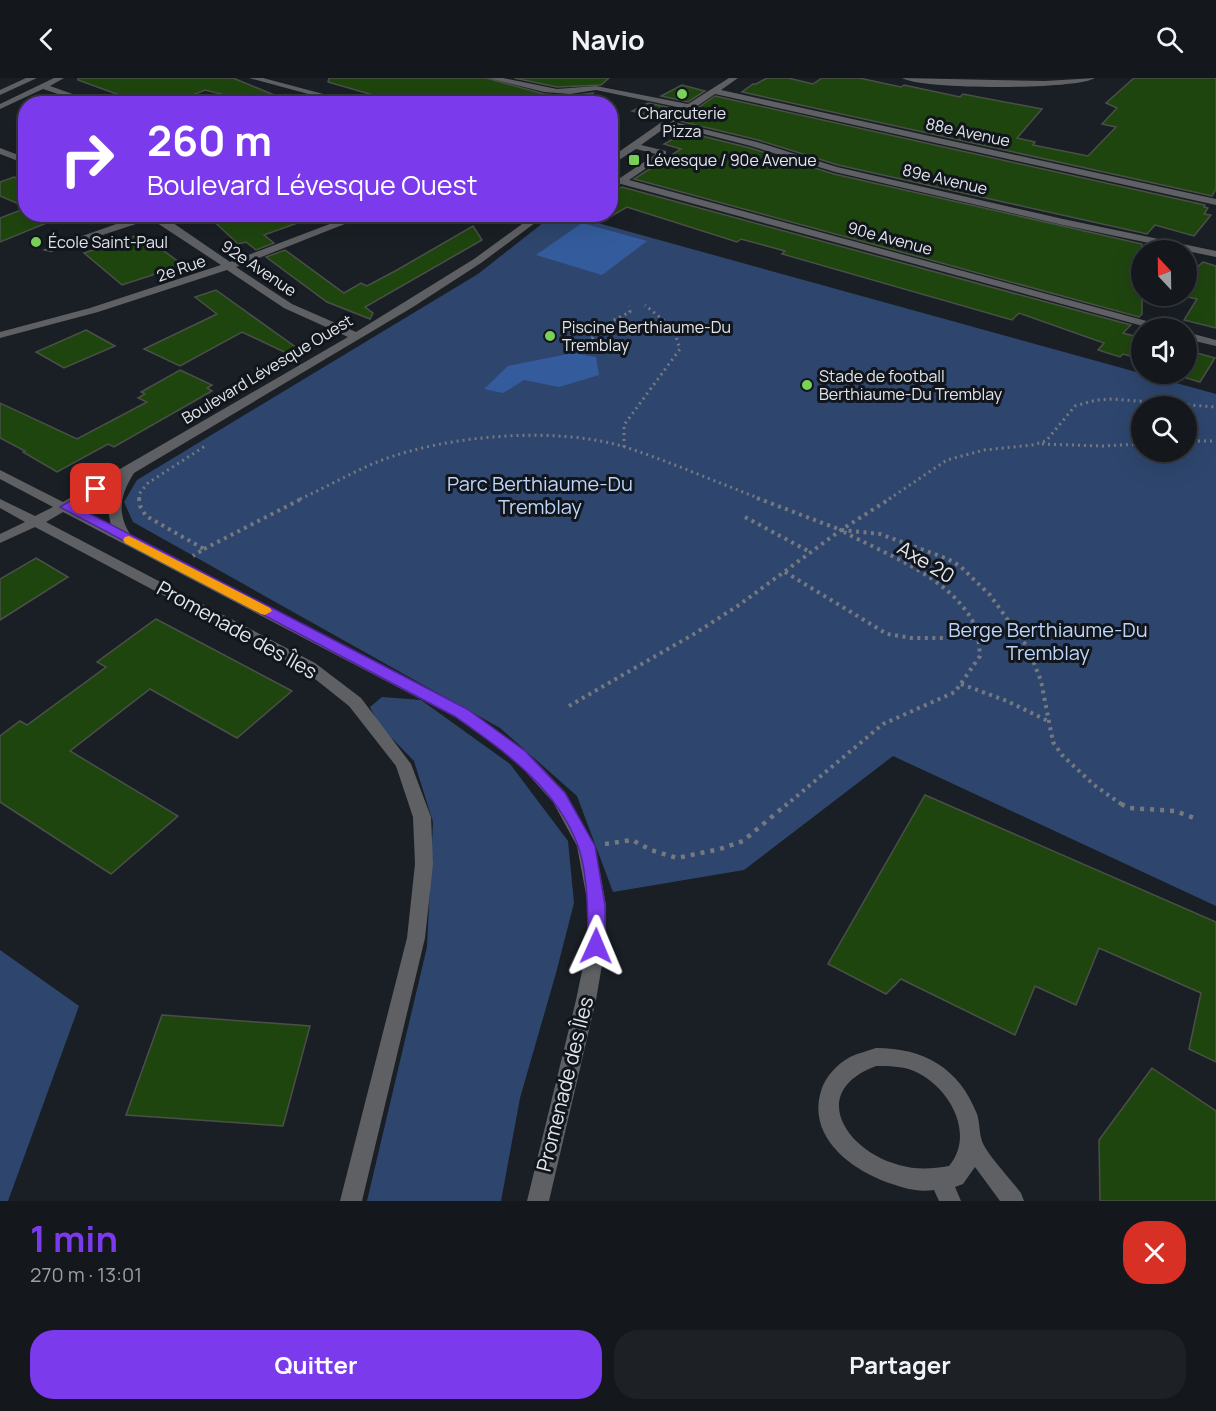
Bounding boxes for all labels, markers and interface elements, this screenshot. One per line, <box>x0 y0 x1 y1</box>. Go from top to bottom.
text: Navio <box>571 21 645 58</box>
icon: back <box>30 23 63 56</box>
icon: search <box>1153 23 1186 56</box>
marker: Charcuterie Pizza <box>675 87 689 101</box>
place label: Charcuterie Pizza <box>638 102 726 142</box>
text: 260 m <box>147 111 272 169</box>
street label: 88e Avenue <box>924 112 1012 152</box>
icon: right <box>48 120 126 198</box>
place label: Lévesque / 90e Avenue <box>646 149 817 171</box>
marker: Lévesque / 90e Avenue <box>627 153 641 167</box>
street label: 89e Avenue <box>900 159 990 199</box>
text: Boulevard Lévesque Ouest <box>147 166 478 203</box>
street label: 90e Avenue <box>845 216 935 260</box>
place label: École Saint-Paul <box>48 231 168 253</box>
marker: École Saint-Paul <box>29 235 43 249</box>
street label: 92e Avenue <box>217 235 301 301</box>
north arrow <box>1131 240 1197 306</box>
map controls <box>1131 240 1197 462</box>
street label: 2e Rue <box>153 249 209 287</box>
street label: Boulevard Lévesque Ouest <box>177 309 357 429</box>
place label: Piscine Berthiaume-Du Tremblay <box>562 316 731 356</box>
button: sound <box>1131 318 1197 384</box>
marker: Piscine Berthiaume-Du Tremblay <box>543 329 557 343</box>
place label: Stade de football Berthiaume-Du Tremblay <box>819 365 1003 405</box>
marker: Stade de football Berthiaume-Du Tremblay <box>800 378 814 392</box>
button: search <box>1131 396 1197 462</box>
pin <box>70 463 121 514</box>
park label: Parc Berthiaume-Du Tremblay <box>447 470 633 520</box>
icon: arrive <box>79 472 112 505</box>
street label: Axe 20 <box>893 534 960 589</box>
street label: Promenade des Îles <box>152 574 322 685</box>
park label: Berge Berthiaume-Du Tremblay <box>948 616 1148 666</box>
position arrow <box>564 914 628 978</box>
street label: Promenade des Îles <box>530 994 599 1174</box>
text: 1 min <box>30 1214 118 1263</box>
button: close <box>1123 1221 1186 1284</box>
text: 270 m · 13:01 <box>30 1261 142 1288</box>
button: Quitter <box>30 1330 602 1399</box>
button: Partager <box>614 1330 1186 1399</box>

